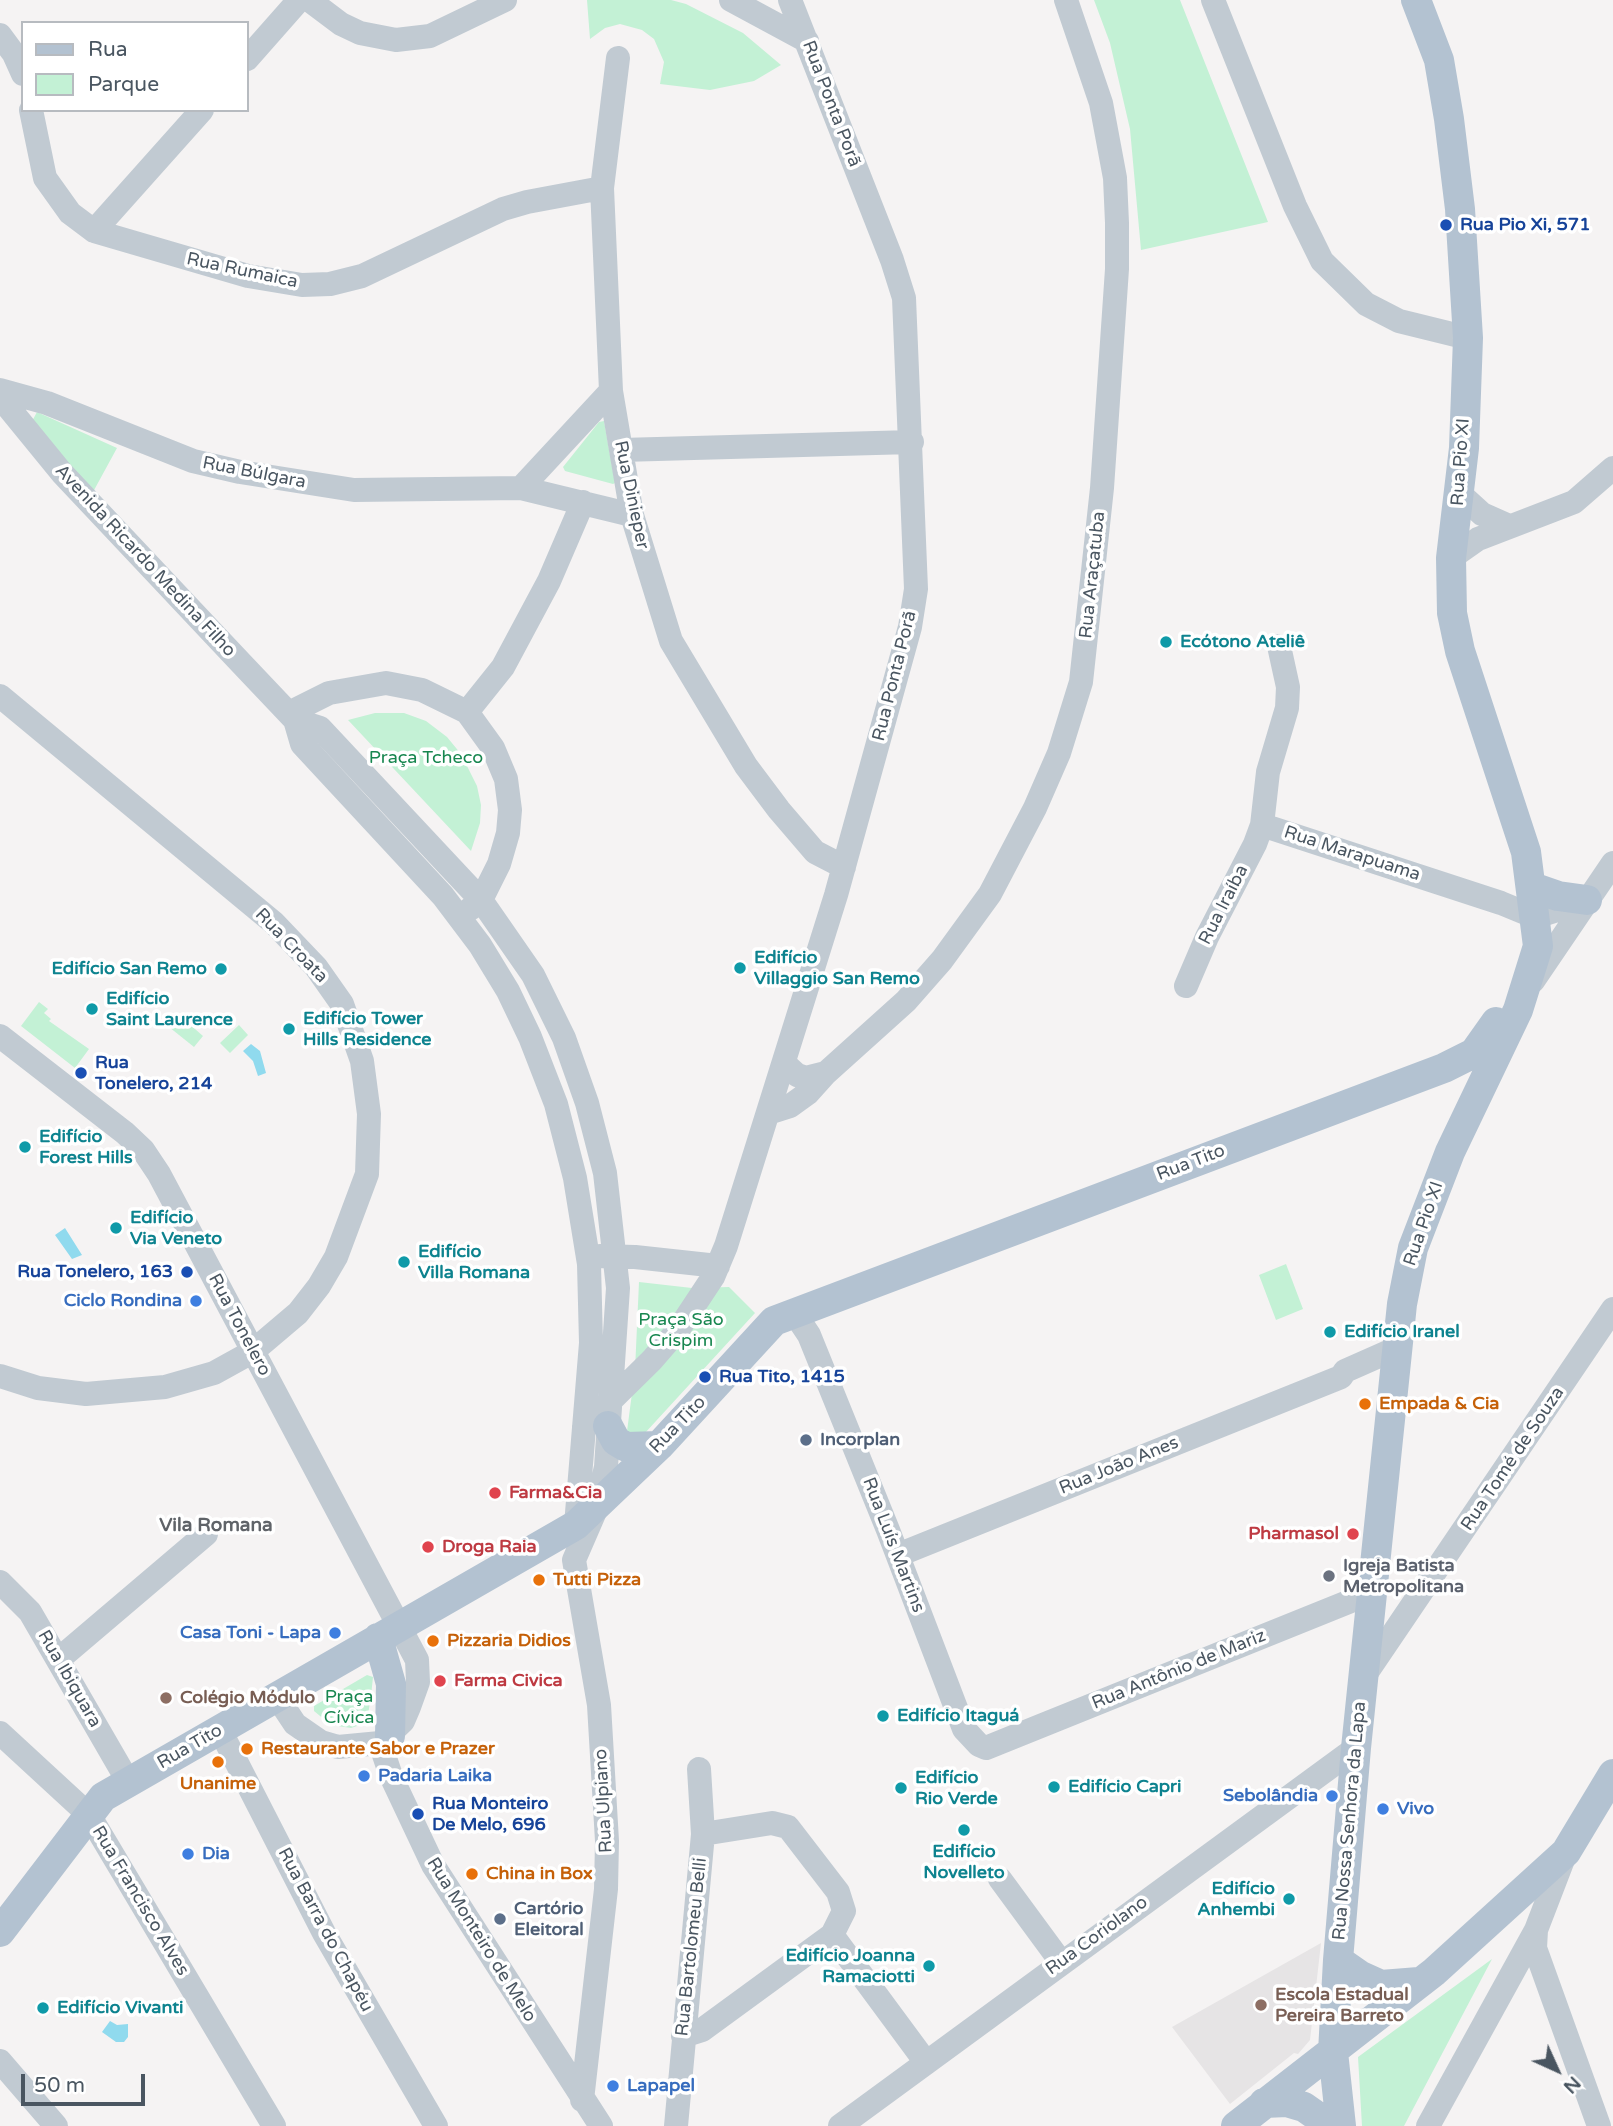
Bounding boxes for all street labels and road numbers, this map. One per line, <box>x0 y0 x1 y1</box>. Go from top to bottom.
street label: Rua Ponta Porã <box>797 38 865 170</box>
street label: Rua Rumaica <box>184 249 300 293</box>
street label: Rua Pio XI <box>1447 417 1475 507</box>
street label: Rua Dinieper <box>609 439 653 551</box>
street label: Rua Búlgara <box>200 452 308 494</box>
street label: Avenida Ricardo Medina Filho <box>50 460 240 662</box>
street label: Rua Araçatuba <box>1076 510 1110 640</box>
street label: Rua Ponta Porã <box>868 609 922 743</box>
street label: Rua Marapuama <box>1281 822 1423 886</box>
street label: Rua Iraíba <box>1195 862 1253 948</box>
street label: Rua Croata <box>250 904 332 988</box>
street label: Rua Tito <box>1154 1140 1228 1186</box>
street label: Rua Pio XI <box>1399 1179 1449 1269</box>
street label: Rua Tonelero <box>203 1270 275 1380</box>
street label: Rua Tomé de Souza <box>1457 1383 1569 1535</box>
street label: Rua Tito <box>645 1392 711 1458</box>
street label: Rua João Anes <box>1056 1432 1182 1500</box>
street label: Rua Luís Martins <box>857 1474 929 1616</box>
street label: Rua Antônio de Mariz <box>1089 1625 1269 1715</box>
street label: Rua Ibiquara <box>32 1626 106 1732</box>
street label: Rua Nossa Senhora da Lapa <box>1329 1701 1371 1941</box>
street label: Rua Tito <box>154 1720 226 1774</box>
street label: Rua Ulpiano <box>590 1748 618 1854</box>
street label: Rua Francisco Alves <box>87 1822 193 1980</box>
street label: Rua Barra do Chapéu <box>273 1844 377 2016</box>
street label: Rua Monteiro de Melo <box>421 1854 541 2026</box>
street label: Rua Bartolomeu Belli <box>672 1857 712 2037</box>
street label: Rua Coriolano <box>1042 1892 1152 1980</box>

